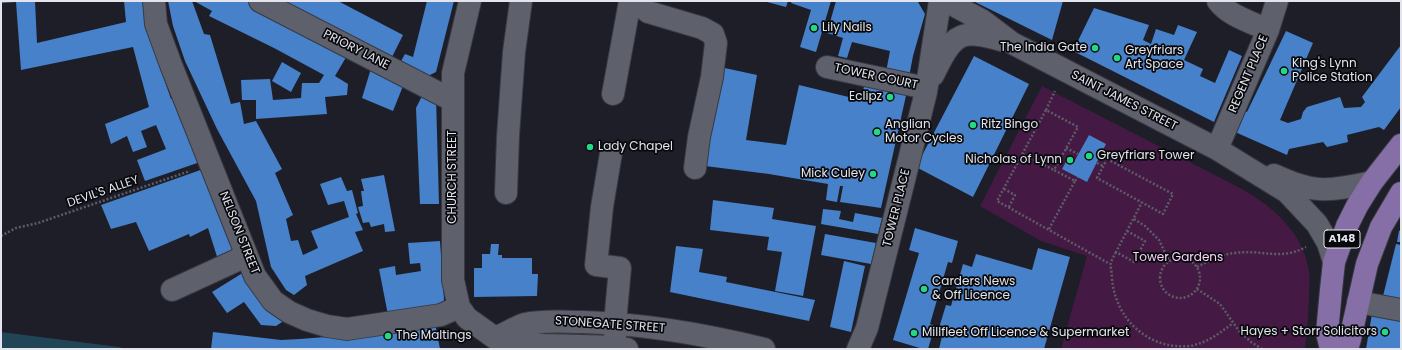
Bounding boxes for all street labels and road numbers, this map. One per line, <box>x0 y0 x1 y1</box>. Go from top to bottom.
street label: PRIORY LANE <box>321 27 391 73</box>
street label: REGENT PLACE <box>1226 33 1272 115</box>
street label: TOWER COURT <box>833 61 919 93</box>
street label: SAINT JAMES STREET <box>1069 68 1179 134</box>
street label: CHURCH STREET <box>446 130 460 224</box>
street label: TOWER PLACE <box>880 167 914 249</box>
street label: DEVIL'S ALLEY <box>65 173 141 211</box>
street label: NELSON STREET <box>216 190 262 276</box>
road number: A148 <box>1324 230 1360 248</box>
street label: STONEGATE STREET <box>554 314 666 336</box>

